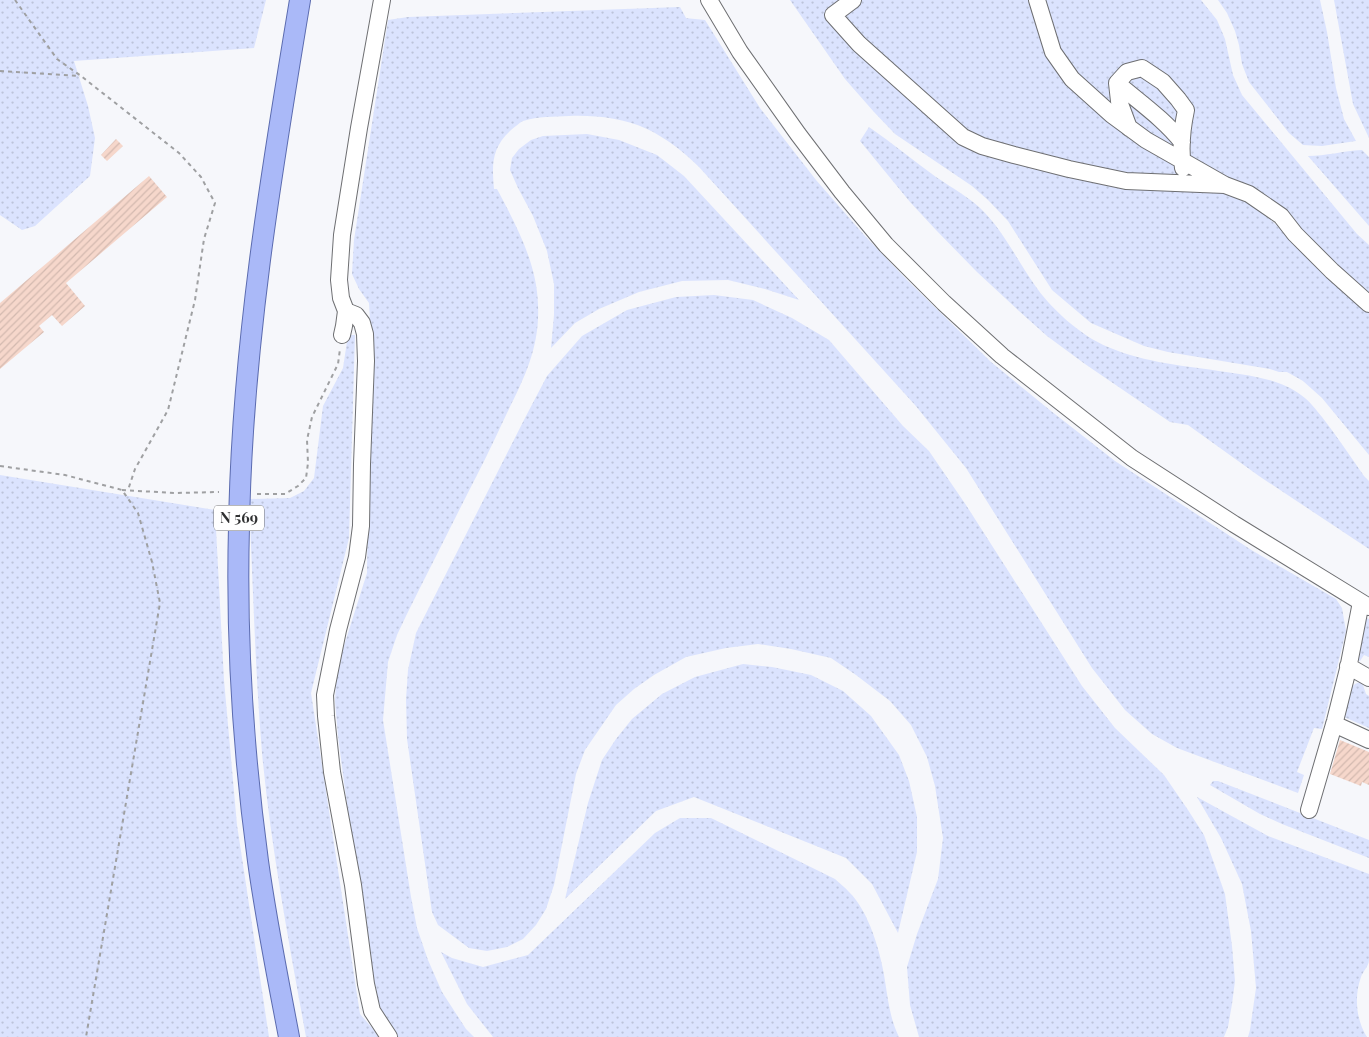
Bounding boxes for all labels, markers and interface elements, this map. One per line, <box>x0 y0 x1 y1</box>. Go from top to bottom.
road number: N 569 <box>214 506 264 530</box>

